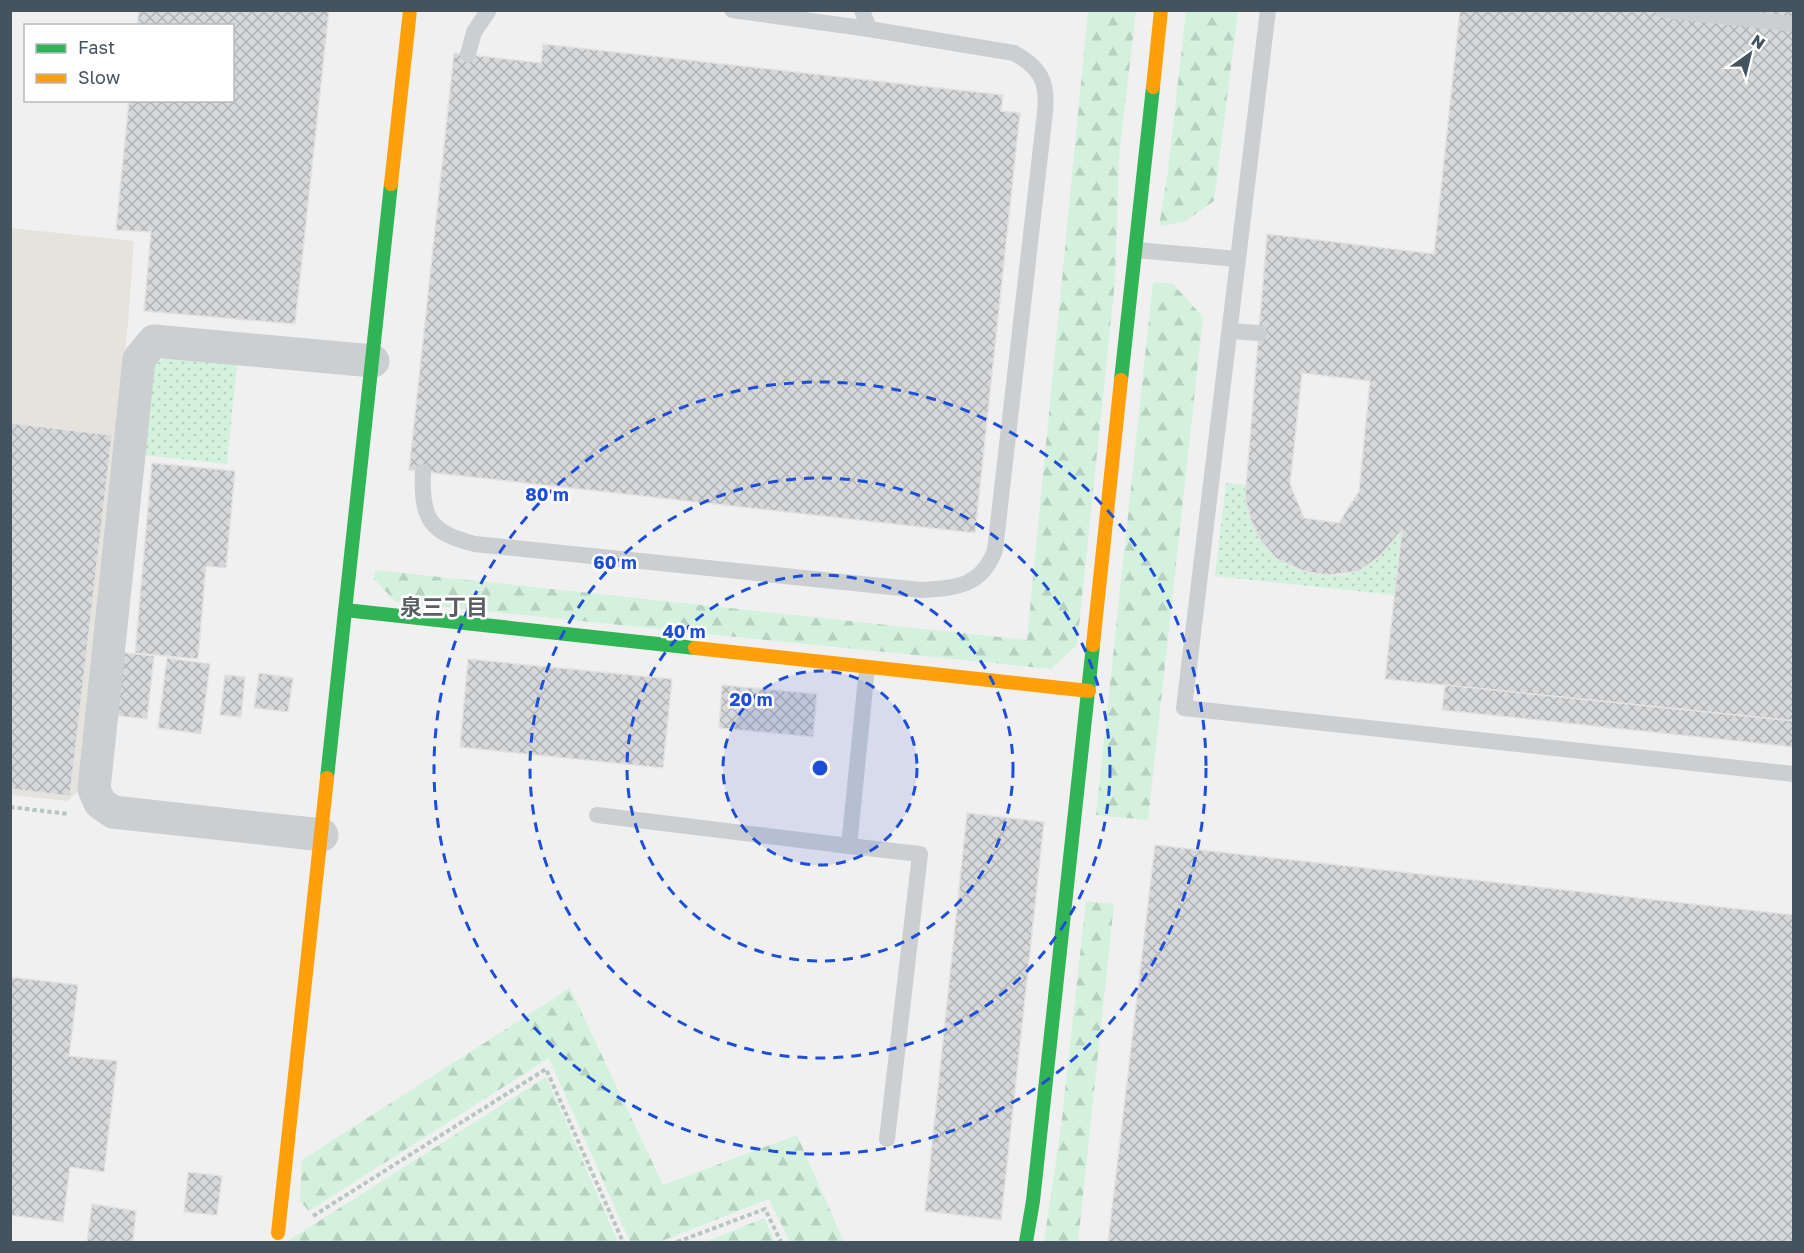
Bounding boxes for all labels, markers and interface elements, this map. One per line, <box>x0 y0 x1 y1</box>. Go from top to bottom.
legend <box>24 24 234 102</box>
north arrow <box>1720 24 1780 84</box>
text: N <box>1748 30 1769 53</box>
text: Fast <box>78 36 115 58</box>
text: Slow <box>78 66 121 88</box>
text: 80 m <box>525 483 569 505</box>
text: 60 m <box>593 551 637 573</box>
district label: 泉三丁目 <box>400 593 488 620</box>
text: 40 m <box>662 620 706 642</box>
text: 20 m <box>730 688 772 710</box>
centre of rings <box>810 758 830 778</box>

